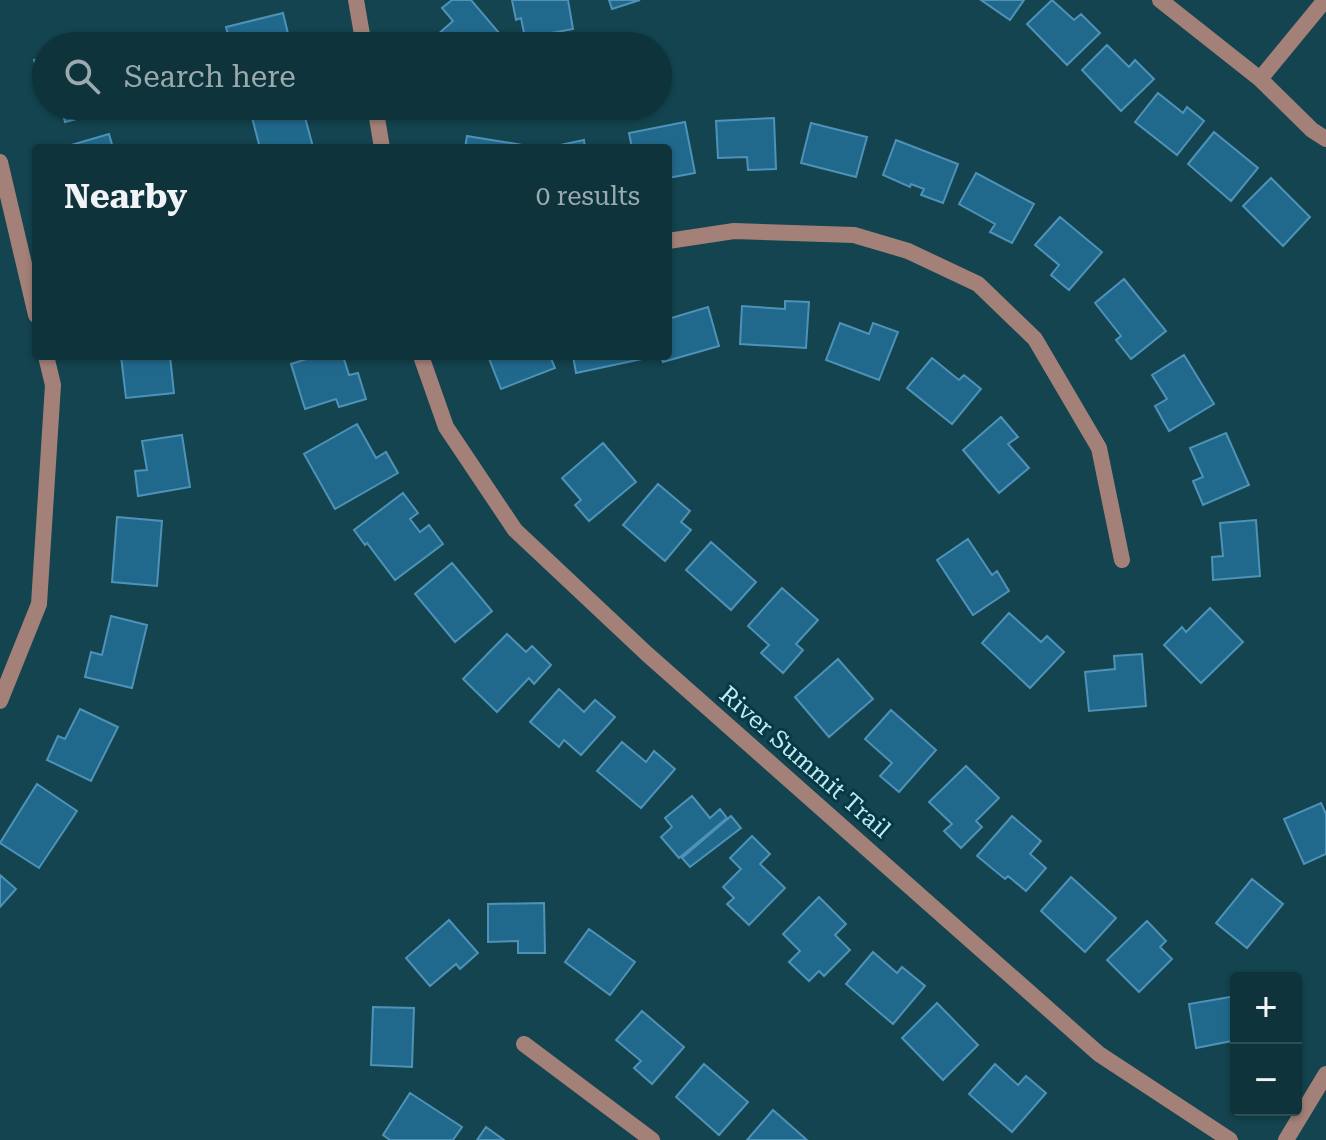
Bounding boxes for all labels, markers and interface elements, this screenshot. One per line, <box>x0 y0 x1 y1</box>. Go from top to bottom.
search box <box>32 32 672 120</box>
icon: search <box>60 54 104 98</box>
text: Search here <box>124 59 296 94</box>
text: Nearby <box>64 176 187 216</box>
text: 0 results <box>536 181 640 211</box>
street label: River Summit Trail <box>714 680 896 844</box>
map controls <box>1230 972 1302 1116</box>
button: + <box>1230 972 1302 1044</box>
button: − <box>1230 1044 1302 1116</box>

